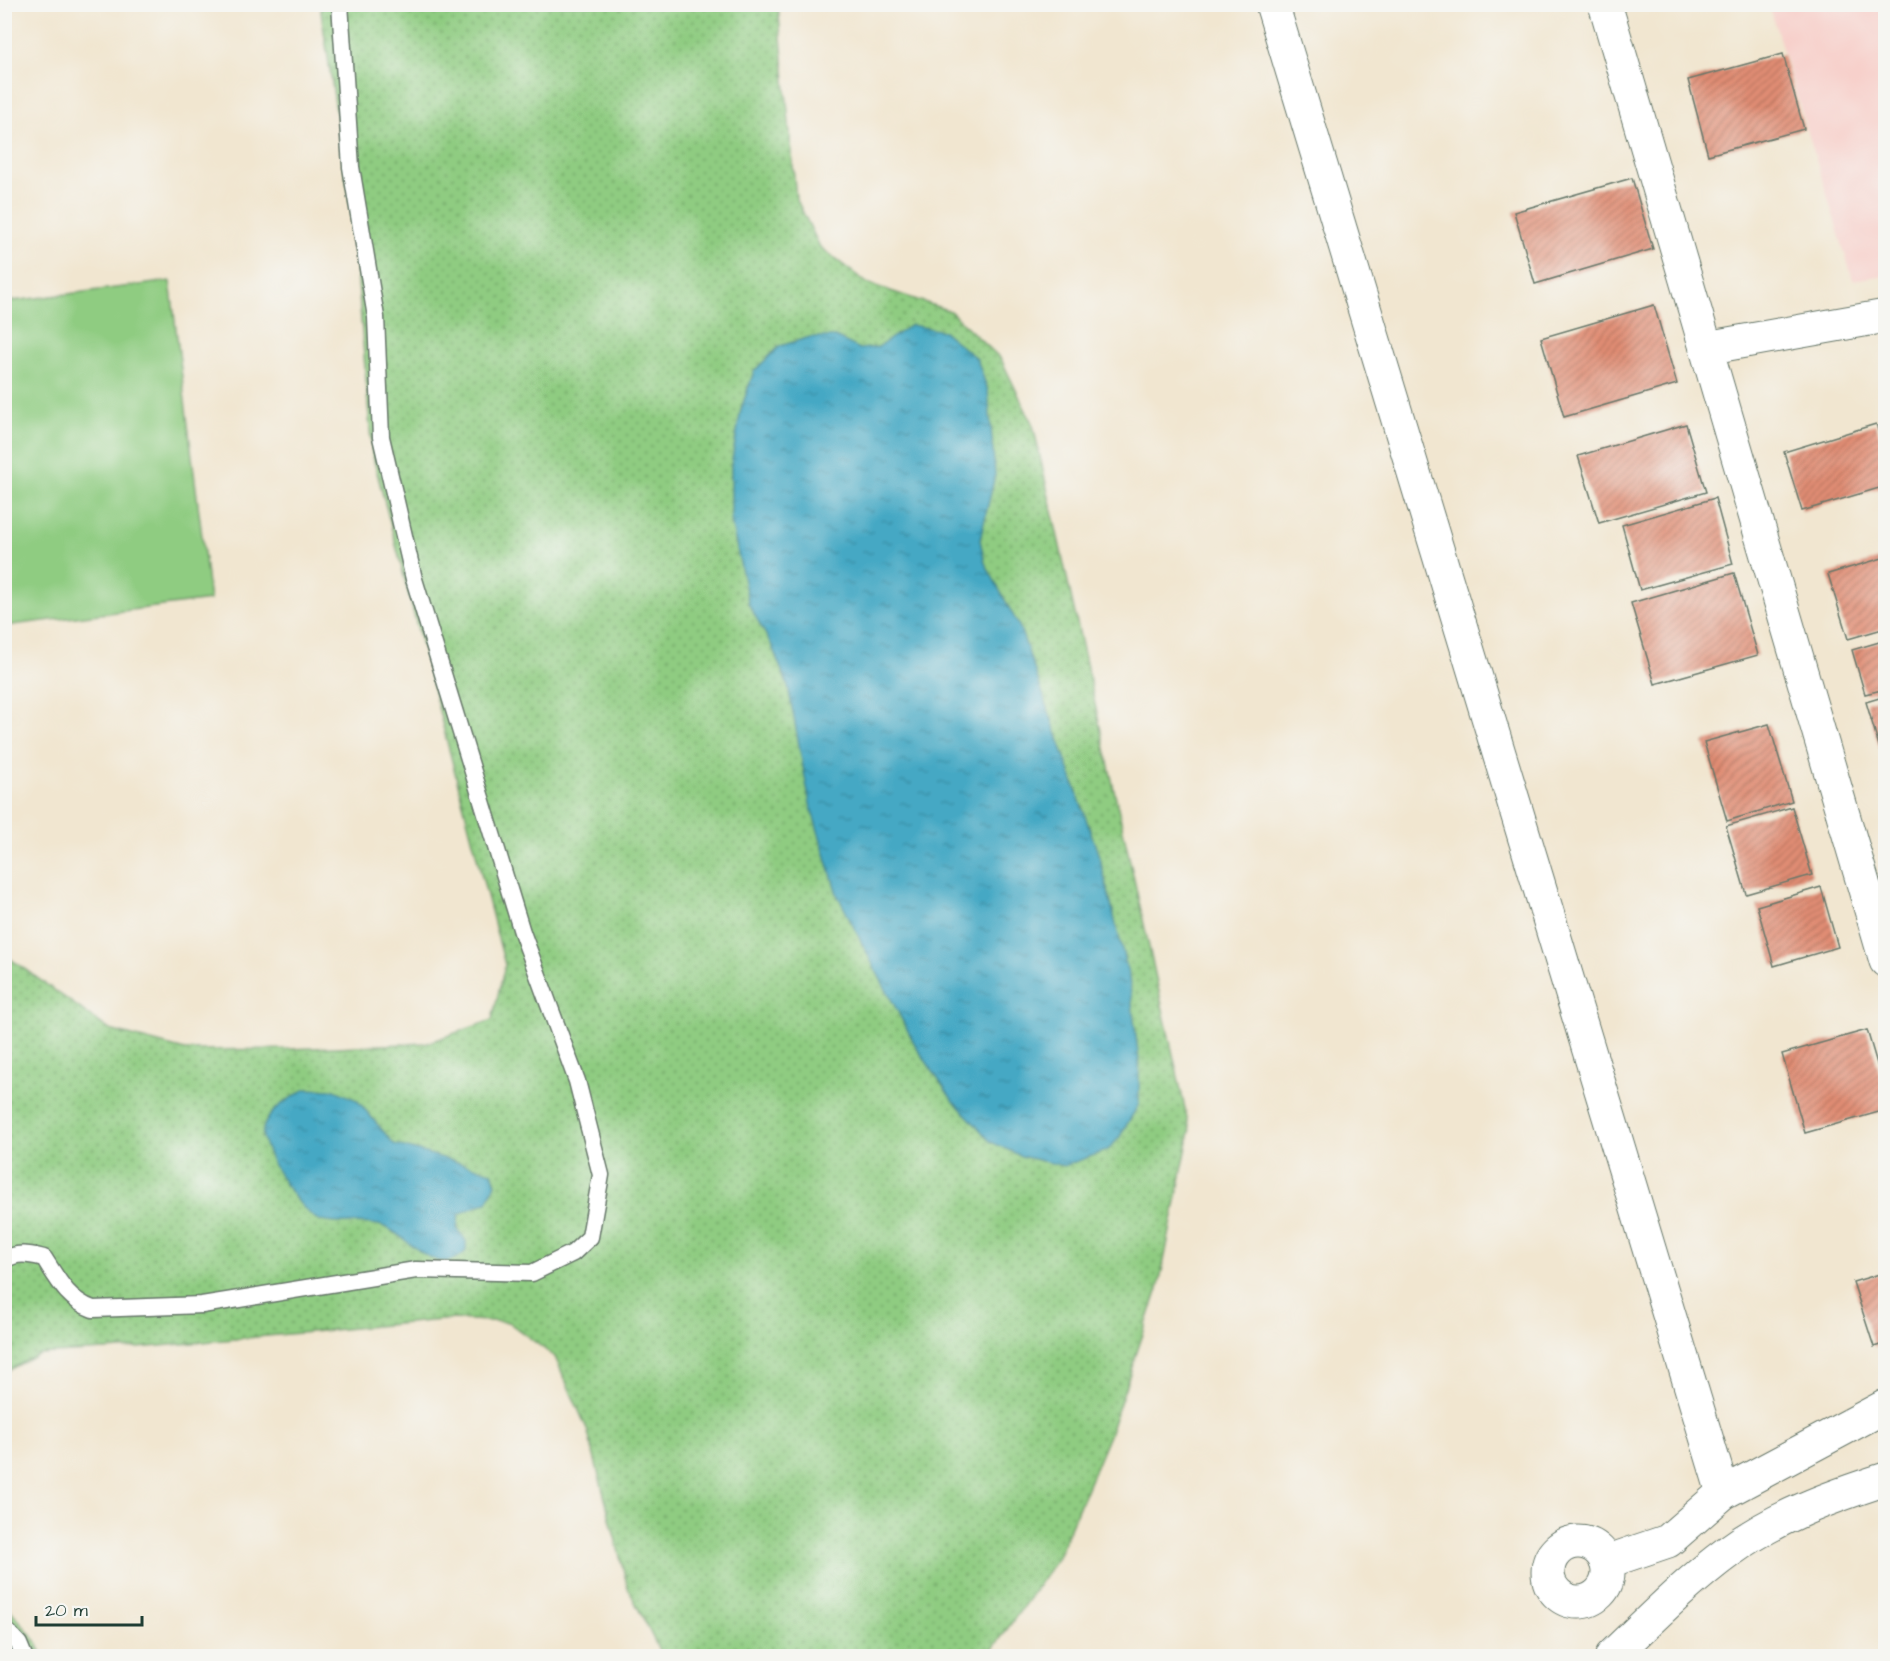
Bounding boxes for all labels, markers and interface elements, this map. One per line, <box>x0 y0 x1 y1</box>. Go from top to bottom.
scale bar <box>36 1589 142 1627</box>
text: 20 m <box>45 1598 88 1623</box>

